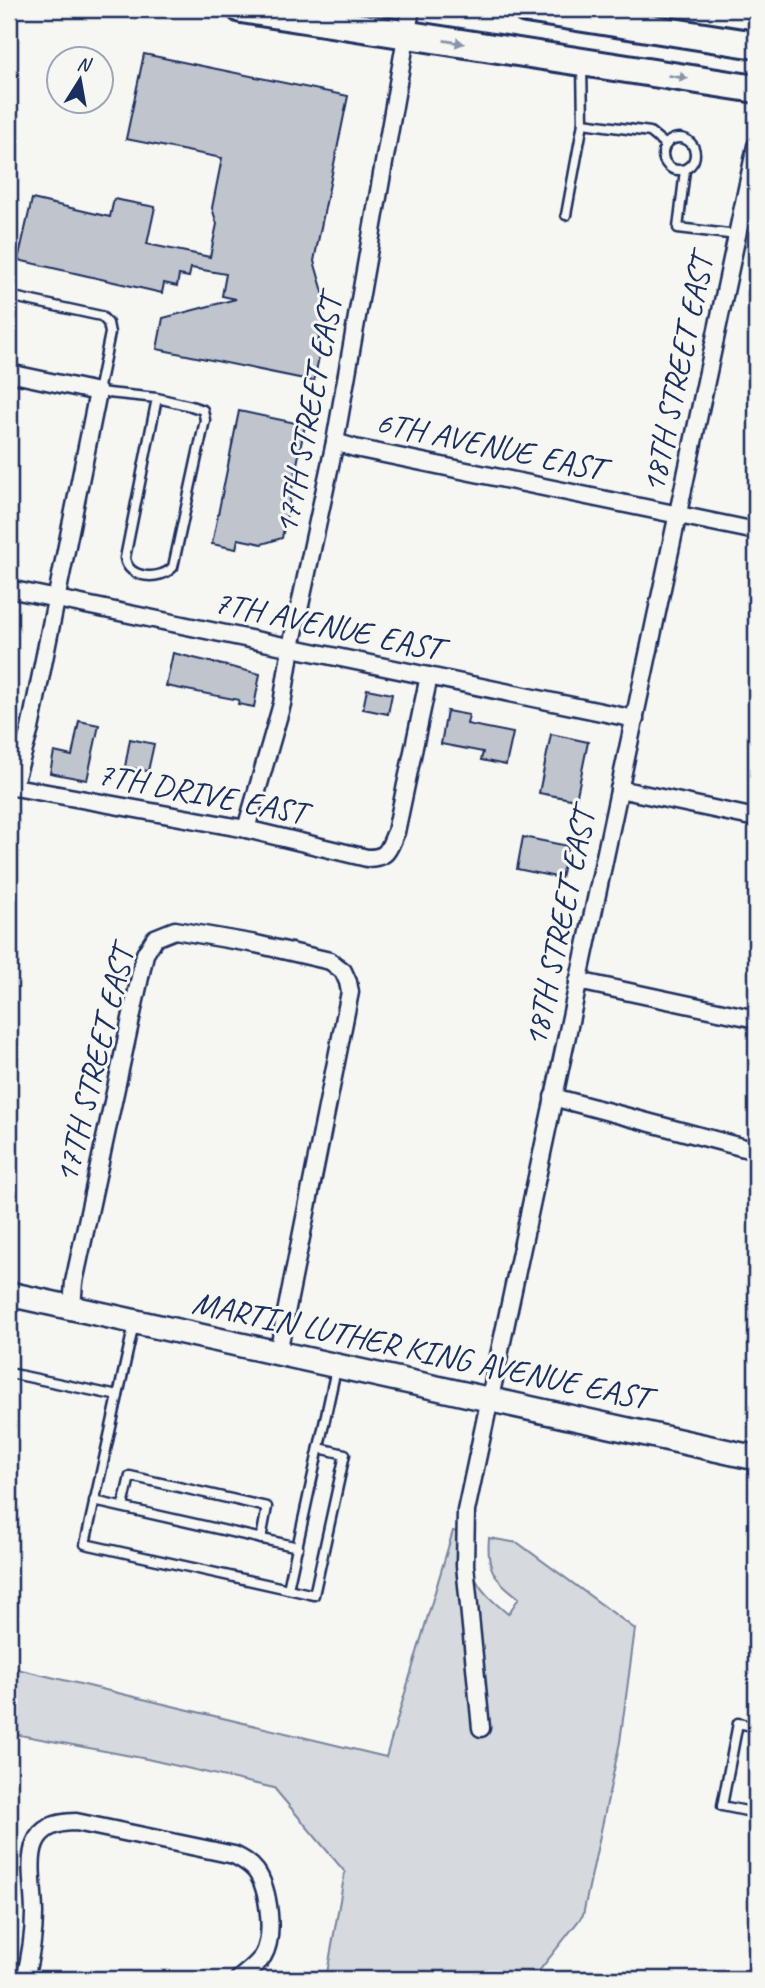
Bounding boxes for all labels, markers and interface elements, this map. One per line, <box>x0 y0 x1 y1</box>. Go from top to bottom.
one-way arrow <box>443 37 465 48</box>
north arrow <box>46 46 116 116</box>
text: N <box>75 51 94 78</box>
one-way arrow <box>668 72 690 83</box>
street label: 18TH STREET EAST <box>631 244 724 496</box>
street label: 17TH STREET EAST <box>264 285 353 537</box>
street label: 6TH AVENUE EAST <box>372 400 615 491</box>
street label: 7TH AVENUE EAST <box>210 580 453 671</box>
street label: 7TH DRIVE EAST <box>94 752 317 835</box>
street label: 18TH STREET EAST <box>513 798 606 1050</box>
street label: 17TH STREET EAST <box>44 935 145 1187</box>
street label: MARTIN LUTHER KING AVENUE EAST <box>189 1281 661 1421</box>

